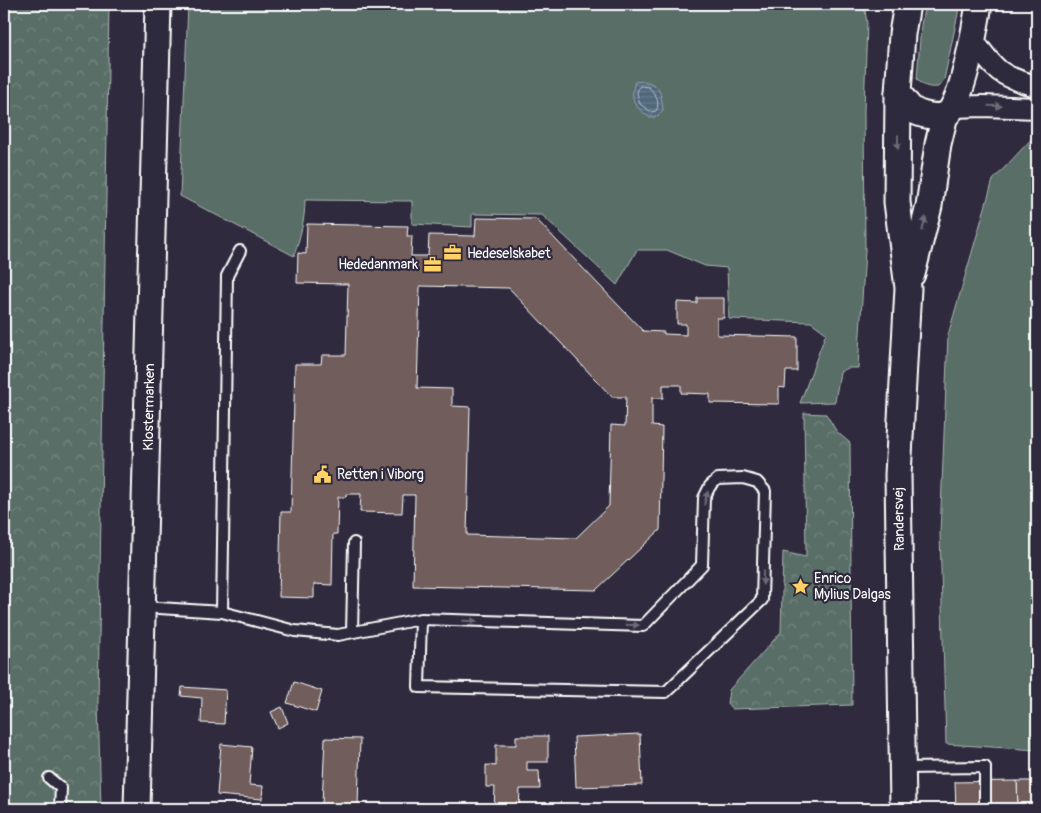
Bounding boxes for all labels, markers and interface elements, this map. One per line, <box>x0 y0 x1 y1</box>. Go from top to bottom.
one-way arrow <box>987 102 1003 110</box>
one-way arrow <box>894 134 902 150</box>
one-way arrow <box>921 217 929 232</box>
office icon: Hedeselskabet <box>443 243 463 263</box>
place label: Hedeselskabet <box>467 245 551 262</box>
office icon: Hededanmark <box>422 254 442 274</box>
place label: Hededanmark <box>338 256 418 273</box>
street label: Klostermarken <box>140 363 158 451</box>
public building icon: Retten i Viborg <box>313 464 333 484</box>
place label: Retten i Viborg <box>337 466 424 483</box>
street label: Randersvej <box>890 487 908 551</box>
one-way arrow <box>702 490 710 505</box>
one-way arrow <box>758 570 766 586</box>
place label: Enrico Mylius Dalgas <box>814 570 891 603</box>
place icon: Enrico Mylius Dalgas <box>790 576 810 596</box>
one-way arrow <box>462 617 478 625</box>
one-way arrow <box>625 622 641 630</box>

